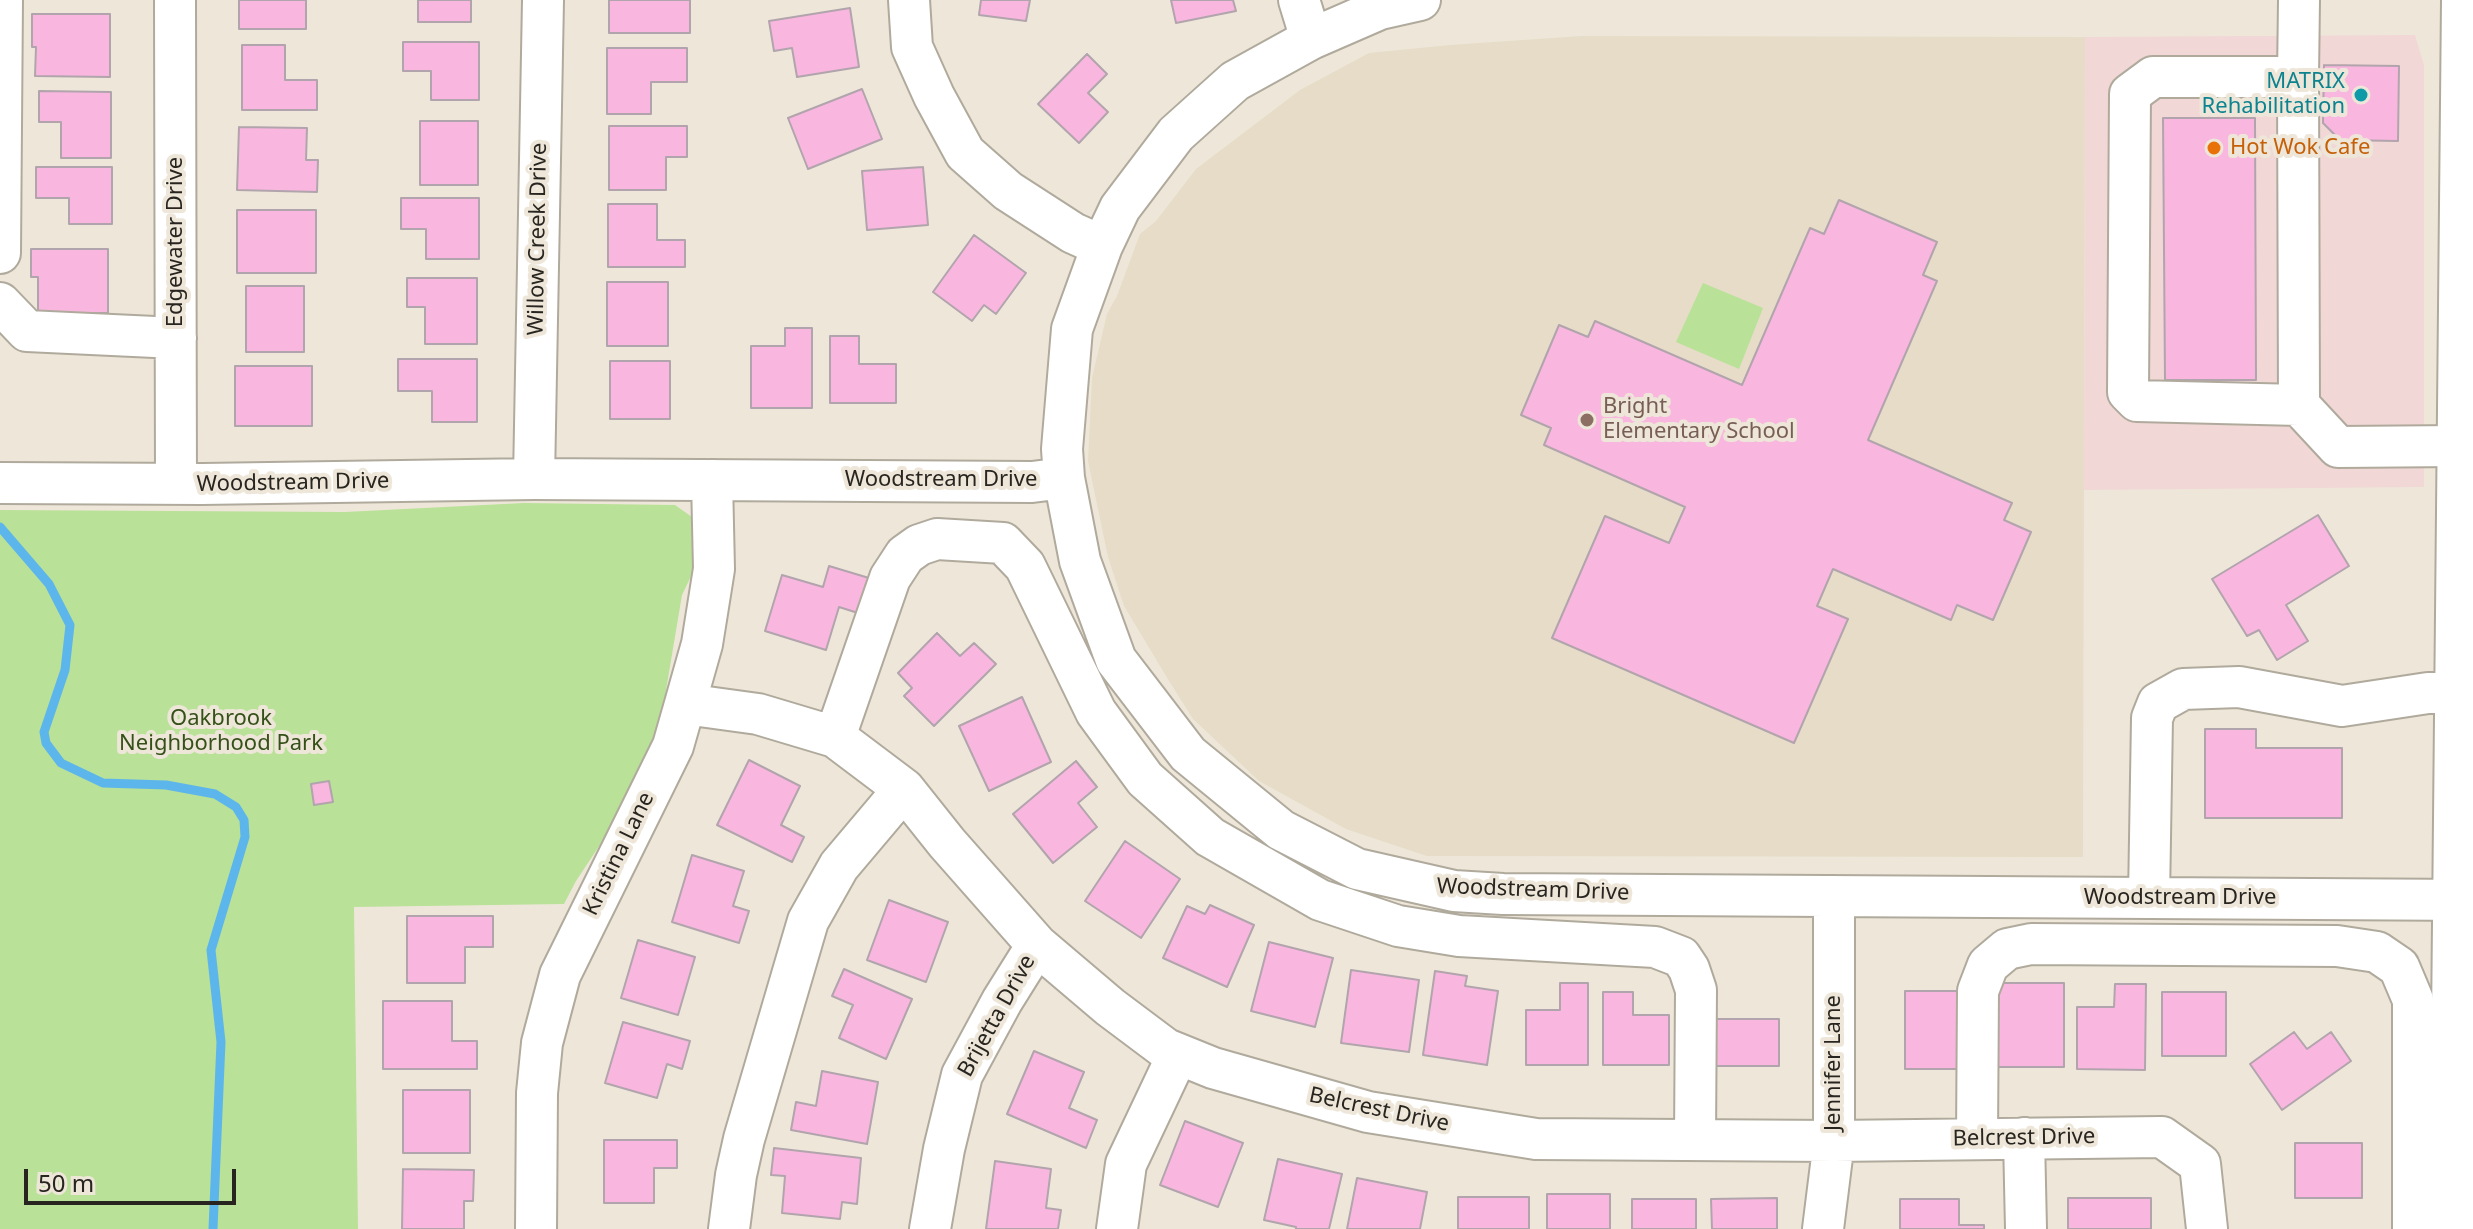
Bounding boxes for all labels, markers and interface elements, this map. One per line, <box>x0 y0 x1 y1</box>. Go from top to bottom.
place label: MATRIX Rehabilitation <box>2202 69 2345 120</box>
marker: MATRIX Rehabilitation <box>2352 86 2370 104</box>
place label: Hot Wok Cafe <box>2230 135 2370 161</box>
marker: Hot Wok Cafe <box>2205 139 2223 157</box>
street label: Willow Creek Drive <box>523 142 553 336</box>
street label: Edgewater Drive <box>163 157 189 327</box>
place label: Bright Elementary School <box>1603 394 1795 446</box>
marker: Bright Elementary School <box>1578 411 1596 429</box>
street label: Woodstream Drive <box>845 467 1037 493</box>
street label: Woodstream Drive <box>196 468 390 498</box>
park label: Oakbrook Neighborhood Park <box>119 706 323 758</box>
street label: Kristina Lane <box>578 788 660 920</box>
street label: Woodstream Drive <box>1436 873 1630 907</box>
street label: Woodstream Drive <box>2084 885 2276 911</box>
street label: Brijetta Drive <box>953 950 1041 1082</box>
street label: Jennifer Lane <box>1821 995 1847 1131</box>
street label: Belcrest Drive <box>1307 1082 1451 1138</box>
street label: Belcrest Drive <box>1952 1124 2096 1152</box>
scale bar <box>28 1153 240 1203</box>
text: 50 m <box>38 1166 94 1199</box>

